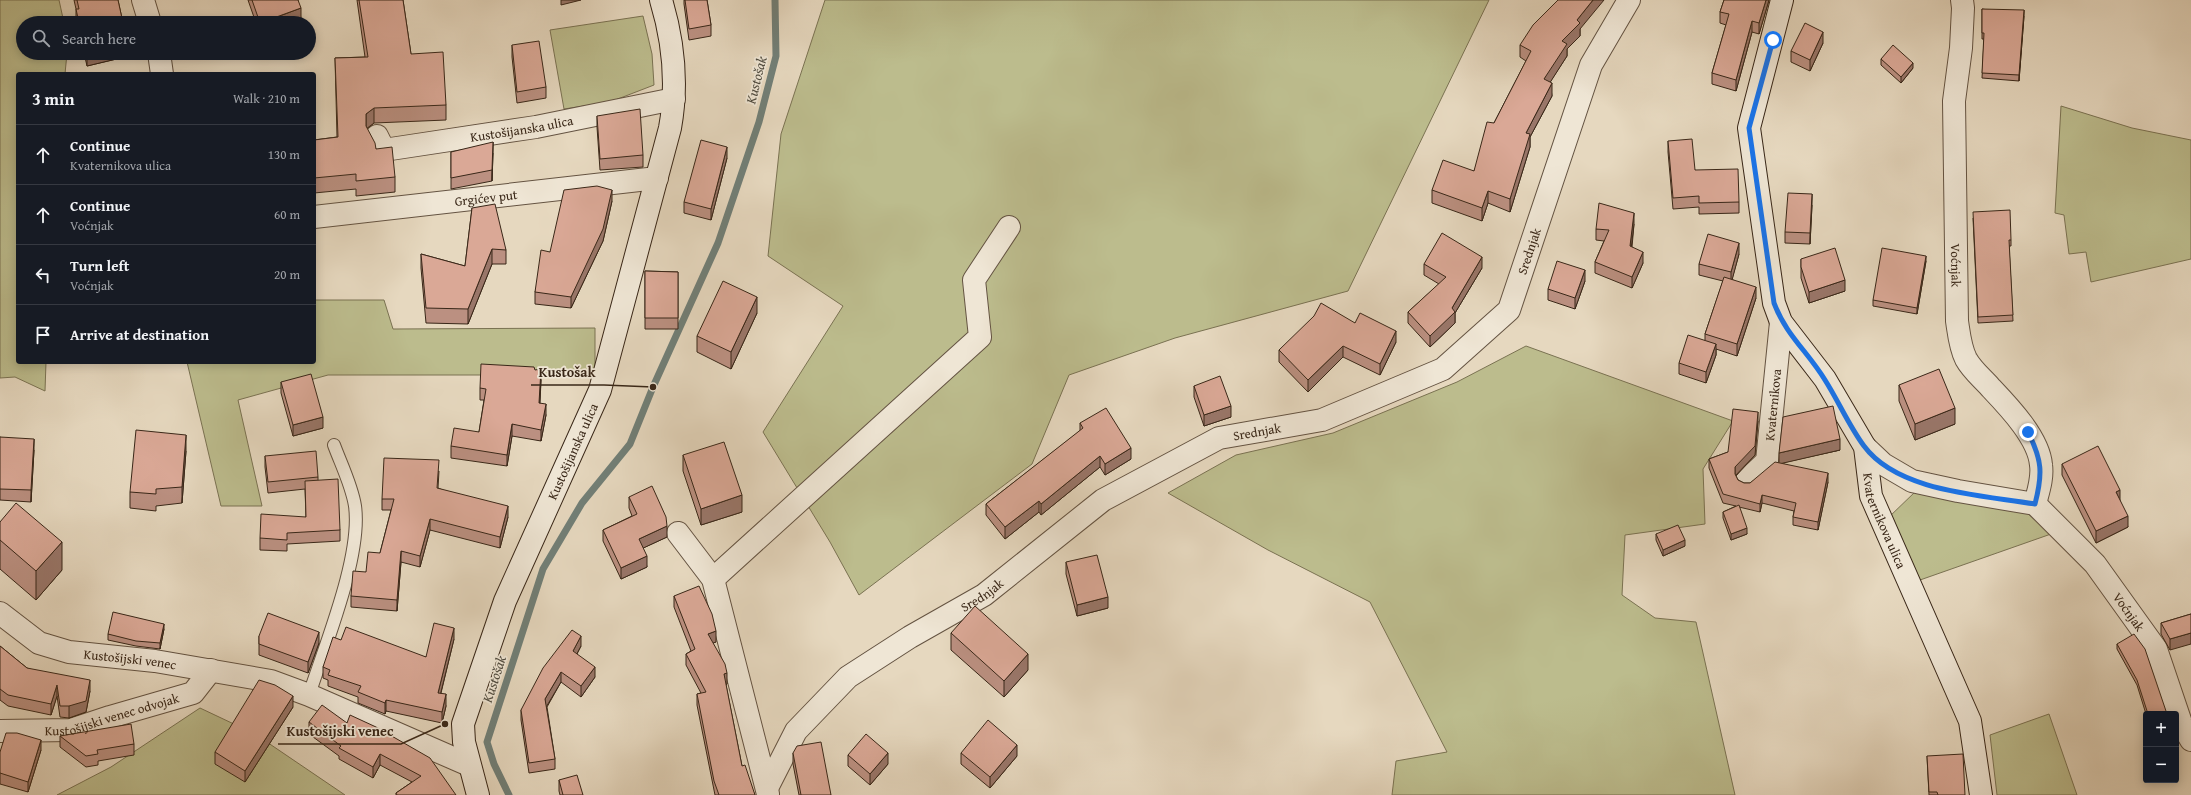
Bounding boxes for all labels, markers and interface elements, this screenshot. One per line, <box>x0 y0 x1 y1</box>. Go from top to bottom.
search box <box>16 16 316 60</box>
icon: search <box>30 27 52 49</box>
text: Search here <box>62 28 136 49</box>
route start <box>1764 31 1782 49</box>
water label: Kustošak <box>740 54 772 107</box>
text: 3 min <box>32 86 74 111</box>
text: Walk · 210 m <box>233 89 300 108</box>
street label: Kustošijanska ulica <box>469 111 576 147</box>
text: Continue <box>70 135 131 156</box>
icon: ahead <box>32 144 54 166</box>
text: 130 m <box>268 145 300 164</box>
text: Kvaternikova ulica <box>70 156 171 175</box>
street label: Grgićev put <box>454 185 519 211</box>
text: Continue <box>70 195 131 216</box>
icon: ahead <box>32 204 54 226</box>
text: 60 m <box>274 205 300 224</box>
text: Voćnjak <box>70 216 114 235</box>
street label: Srednjak <box>1513 225 1546 277</box>
street label: Voćnjak <box>1946 243 1966 288</box>
text: Turn left <box>70 255 129 276</box>
icon: left <box>32 264 54 286</box>
text: 20 m <box>274 265 300 284</box>
text: Voćnjak <box>70 276 114 295</box>
icon: arrive <box>32 324 54 346</box>
text: Arrive at destination <box>70 324 209 345</box>
callout: Kustošak <box>531 359 604 385</box>
text: Kustošak <box>539 362 596 382</box>
street label: Kvaternikova <box>1760 367 1786 442</box>
street label: Kustošijanska ulica <box>543 399 603 503</box>
street label: Srednjak <box>1232 418 1283 445</box>
route end <box>2019 423 2037 441</box>
street label: Kvaternikova ulica <box>1858 472 1911 572</box>
street label: Srednjak <box>957 574 1008 616</box>
street label: Voćnjak <box>2108 589 2149 636</box>
street label: Kustošijski venec <box>83 645 178 675</box>
water label: Kustošak <box>477 652 511 706</box>
street label: Kustošijski venec odvojak <box>44 688 182 740</box>
map controls <box>2143 711 2179 783</box>
button: + <box>2143 711 2179 747</box>
callout: Kustošijski venec <box>278 718 401 744</box>
text: Kustošijski venec <box>287 721 394 741</box>
button: − <box>2143 747 2179 783</box>

